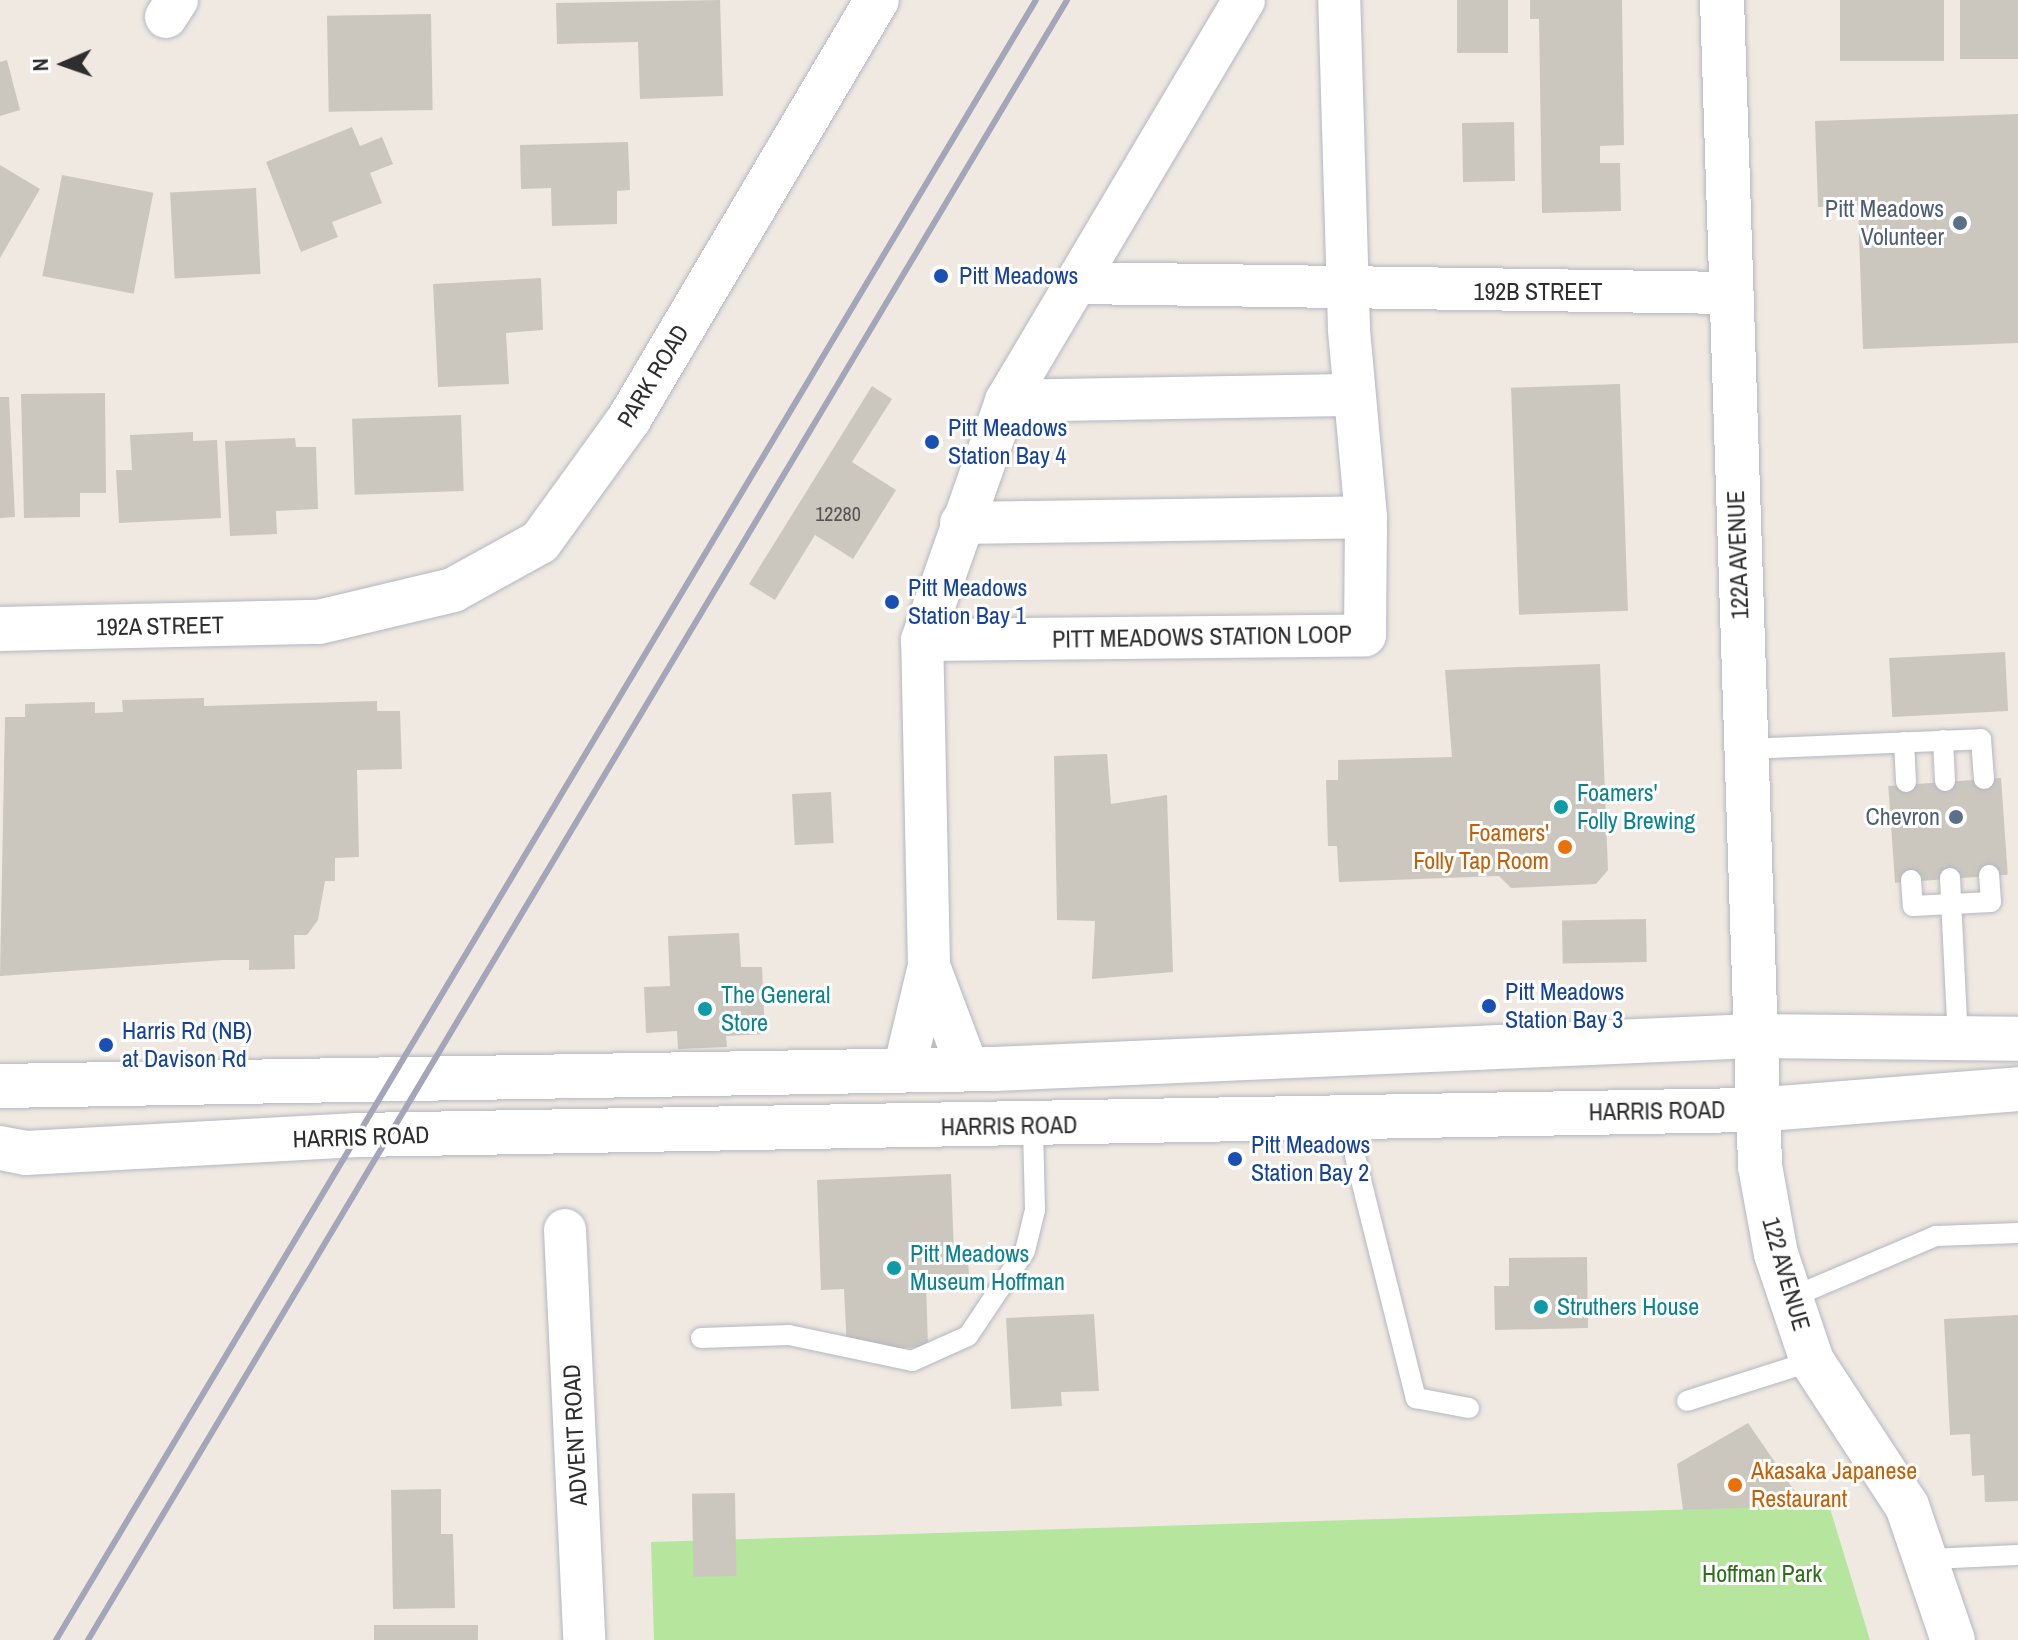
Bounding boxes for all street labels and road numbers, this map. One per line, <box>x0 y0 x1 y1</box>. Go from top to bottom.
street label: 192B STREET <box>1473 278 1603 306</box>
street label: PARK ROAD <box>611 320 695 432</box>
street label: 122A AVENUE <box>1721 489 1755 621</box>
street label: 192A STREET <box>95 610 225 642</box>
street label: PITT MEADOWS STATION LOOP <box>1052 620 1352 654</box>
street label: HARRIS ROAD <box>1588 1095 1726 1127</box>
street label: HARRIS ROAD <box>940 1110 1078 1142</box>
street label: HARRIS ROAD <box>292 1120 430 1154</box>
street label: 122 AVENUE <box>1756 1213 1816 1335</box>
street label: ADVENT ROAD <box>557 1363 593 1507</box>

